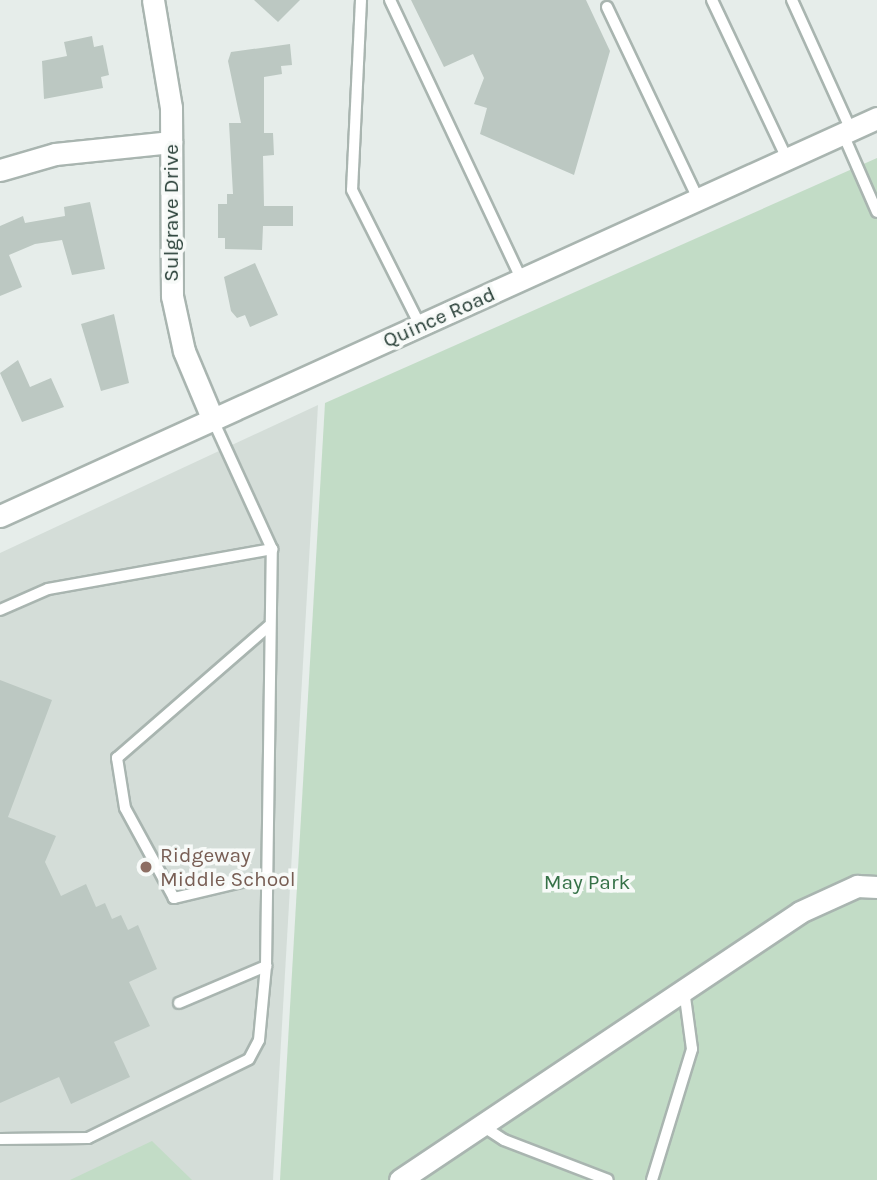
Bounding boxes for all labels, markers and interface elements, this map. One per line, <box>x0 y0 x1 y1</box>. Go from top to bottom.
street label: Sulgrave Drive <box>158 144 184 282</box>
street label: Quince Road <box>379 281 499 353</box>
place label: Ridgeway Middle School <box>160 842 296 892</box>
marker: Ridgeway Middle School <box>138 859 154 875</box>
park label: May Park <box>544 869 630 895</box>

